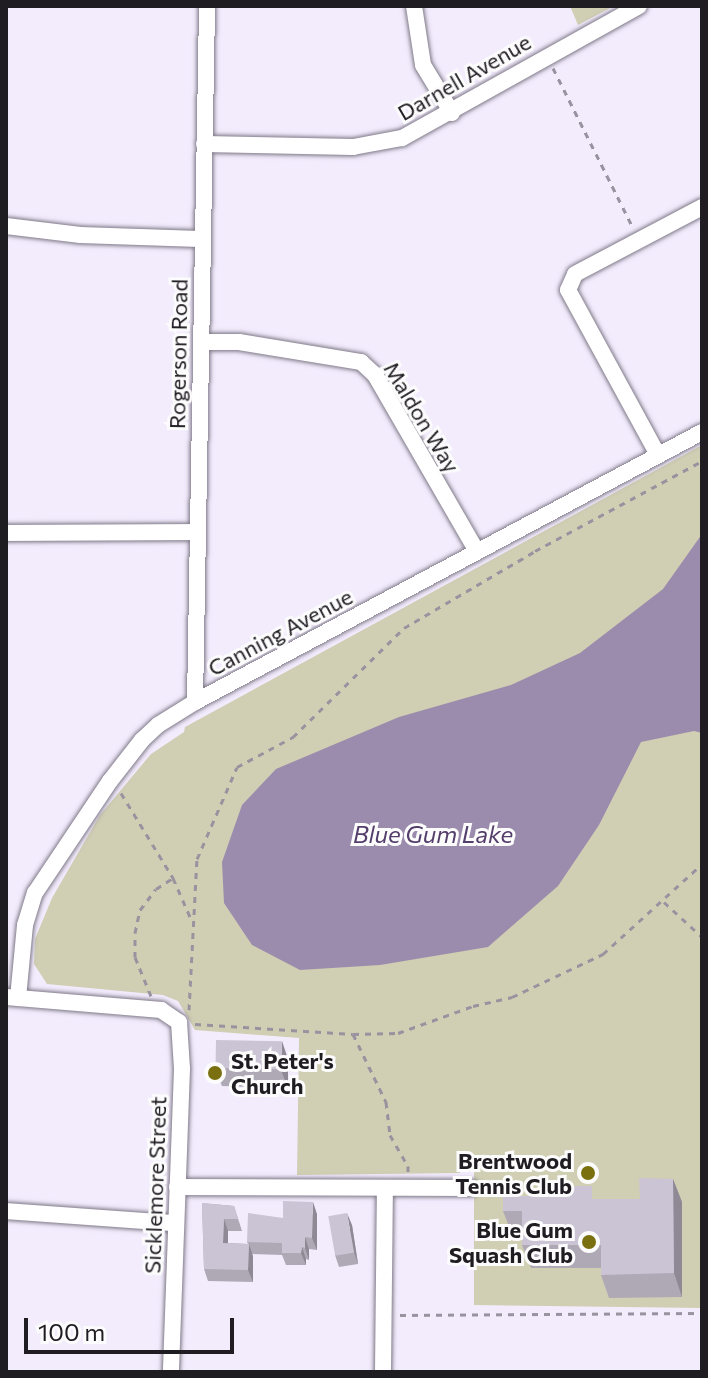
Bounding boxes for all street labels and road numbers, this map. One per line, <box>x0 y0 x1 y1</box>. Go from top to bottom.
street label: Darnell Avenue <box>393 28 535 126</box>
street label: Rogerson Road <box>163 279 193 429</box>
street label: Maldon Way <box>379 357 465 477</box>
street label: Canning Avenue <box>203 583 357 681</box>
street label: Sicklemore Street <box>139 1096 171 1274</box>

